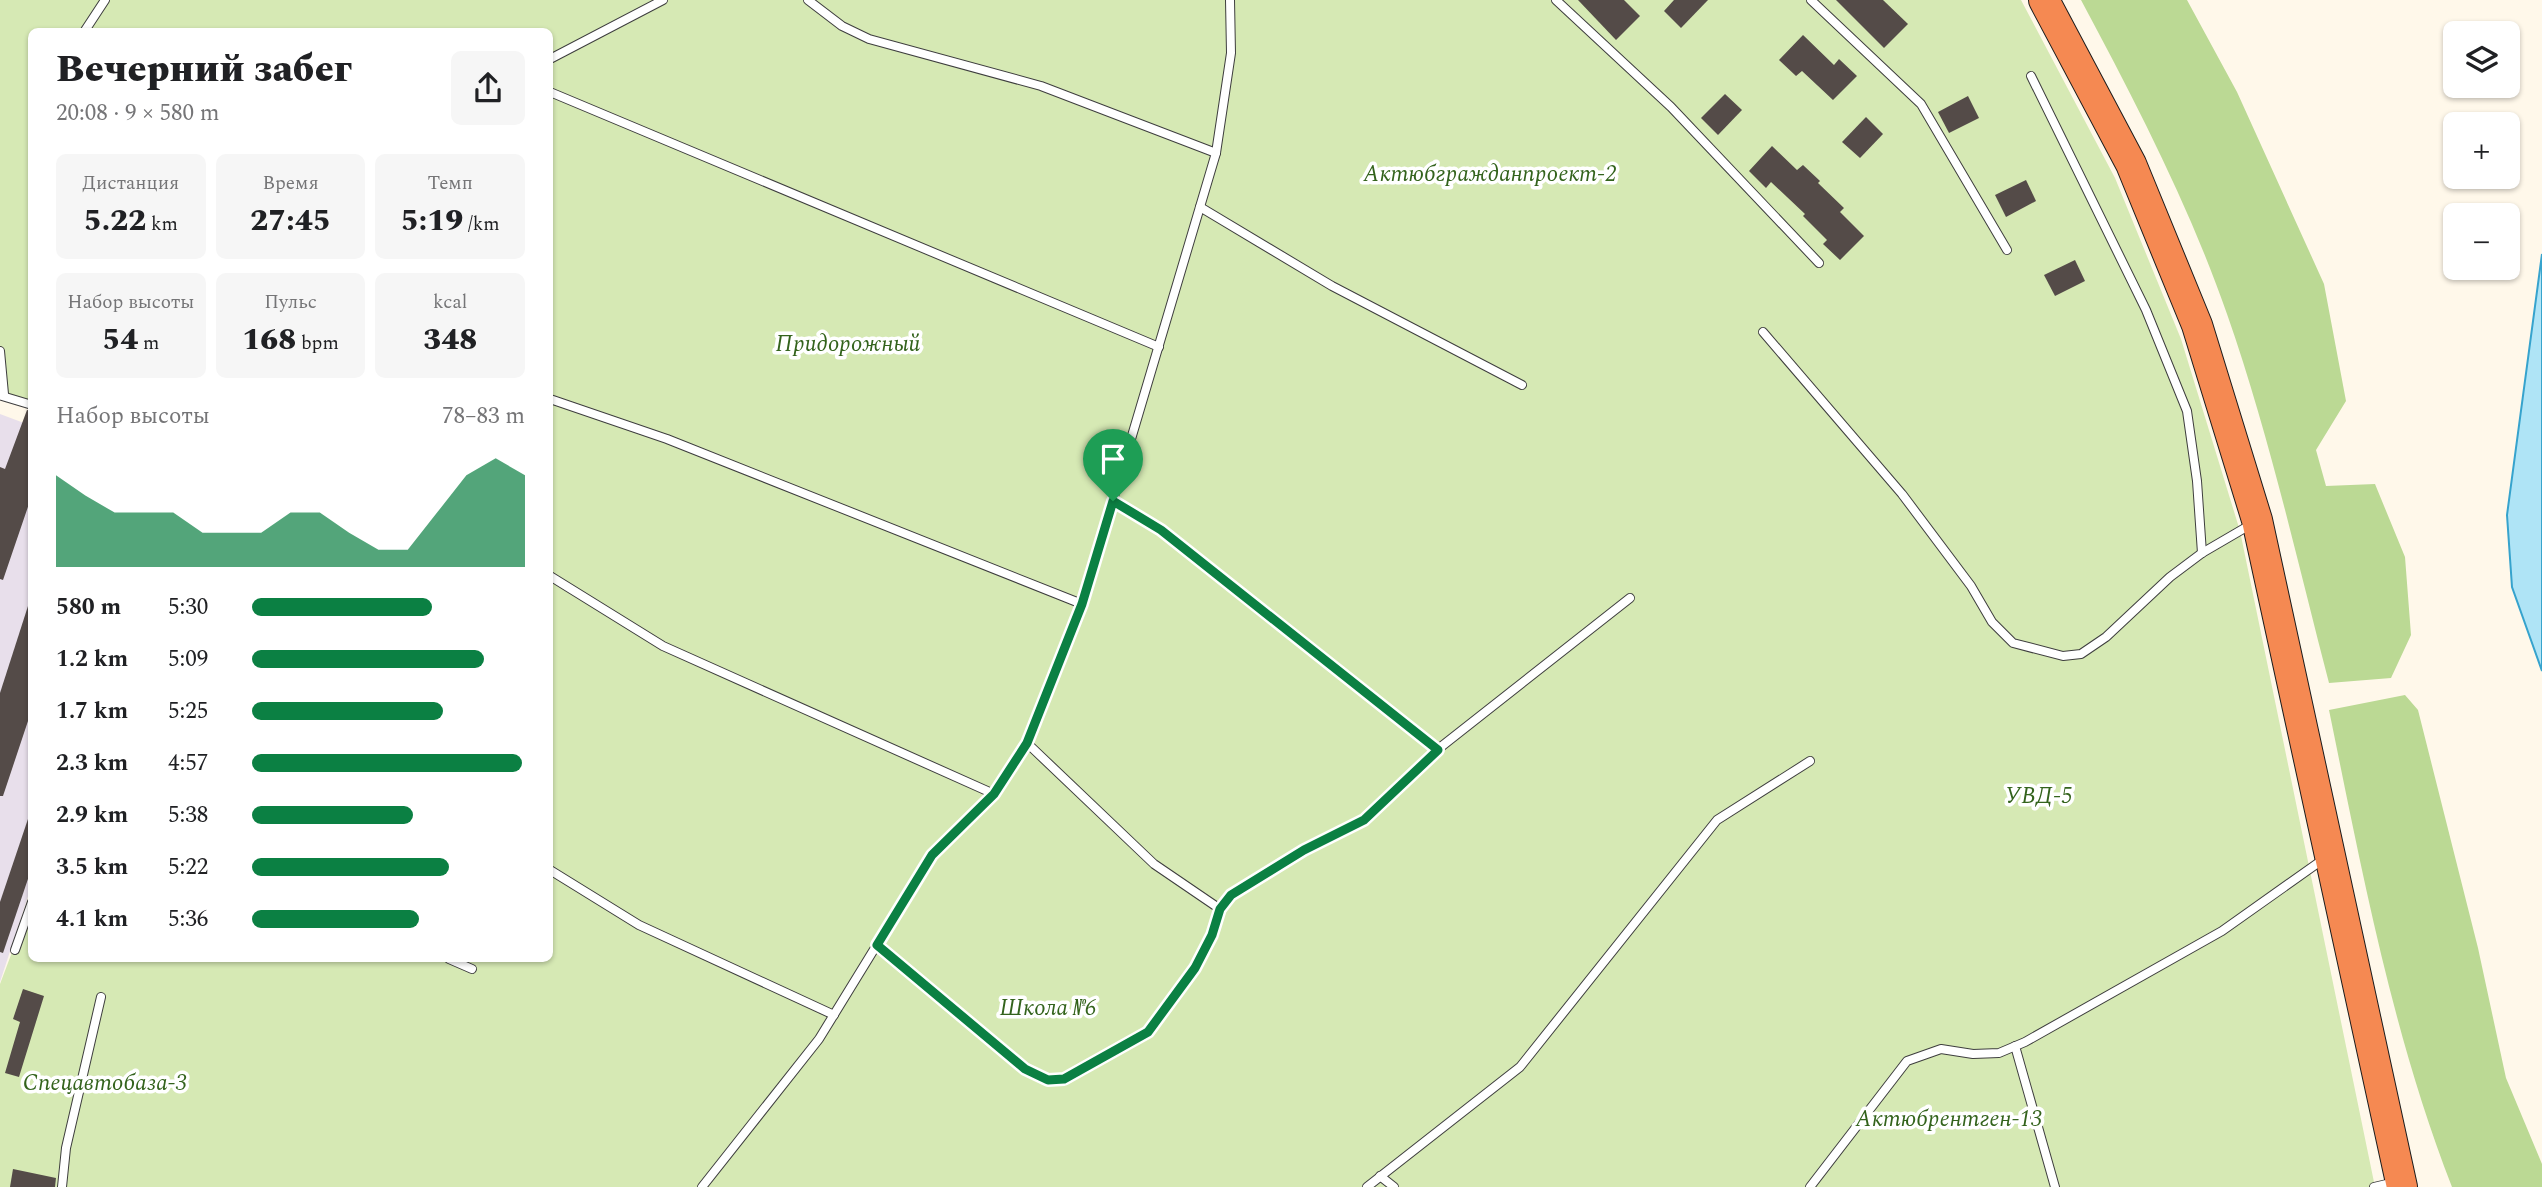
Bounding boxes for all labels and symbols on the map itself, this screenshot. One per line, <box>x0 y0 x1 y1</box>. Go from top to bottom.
park label: Актюбгражданпроект-2 <box>1362 157 1617 192</box>
park label: Придорожный <box>776 327 920 362</box>
pin <box>1083 429 1143 501</box>
park label: УВД-5 <box>2005 779 2073 814</box>
park label: Школа №6 <box>999 991 1097 1026</box>
park label: Спецавтобаза-3 <box>23 1066 187 1101</box>
park label: Актюбрентген-13 <box>1855 1102 2042 1137</box>

